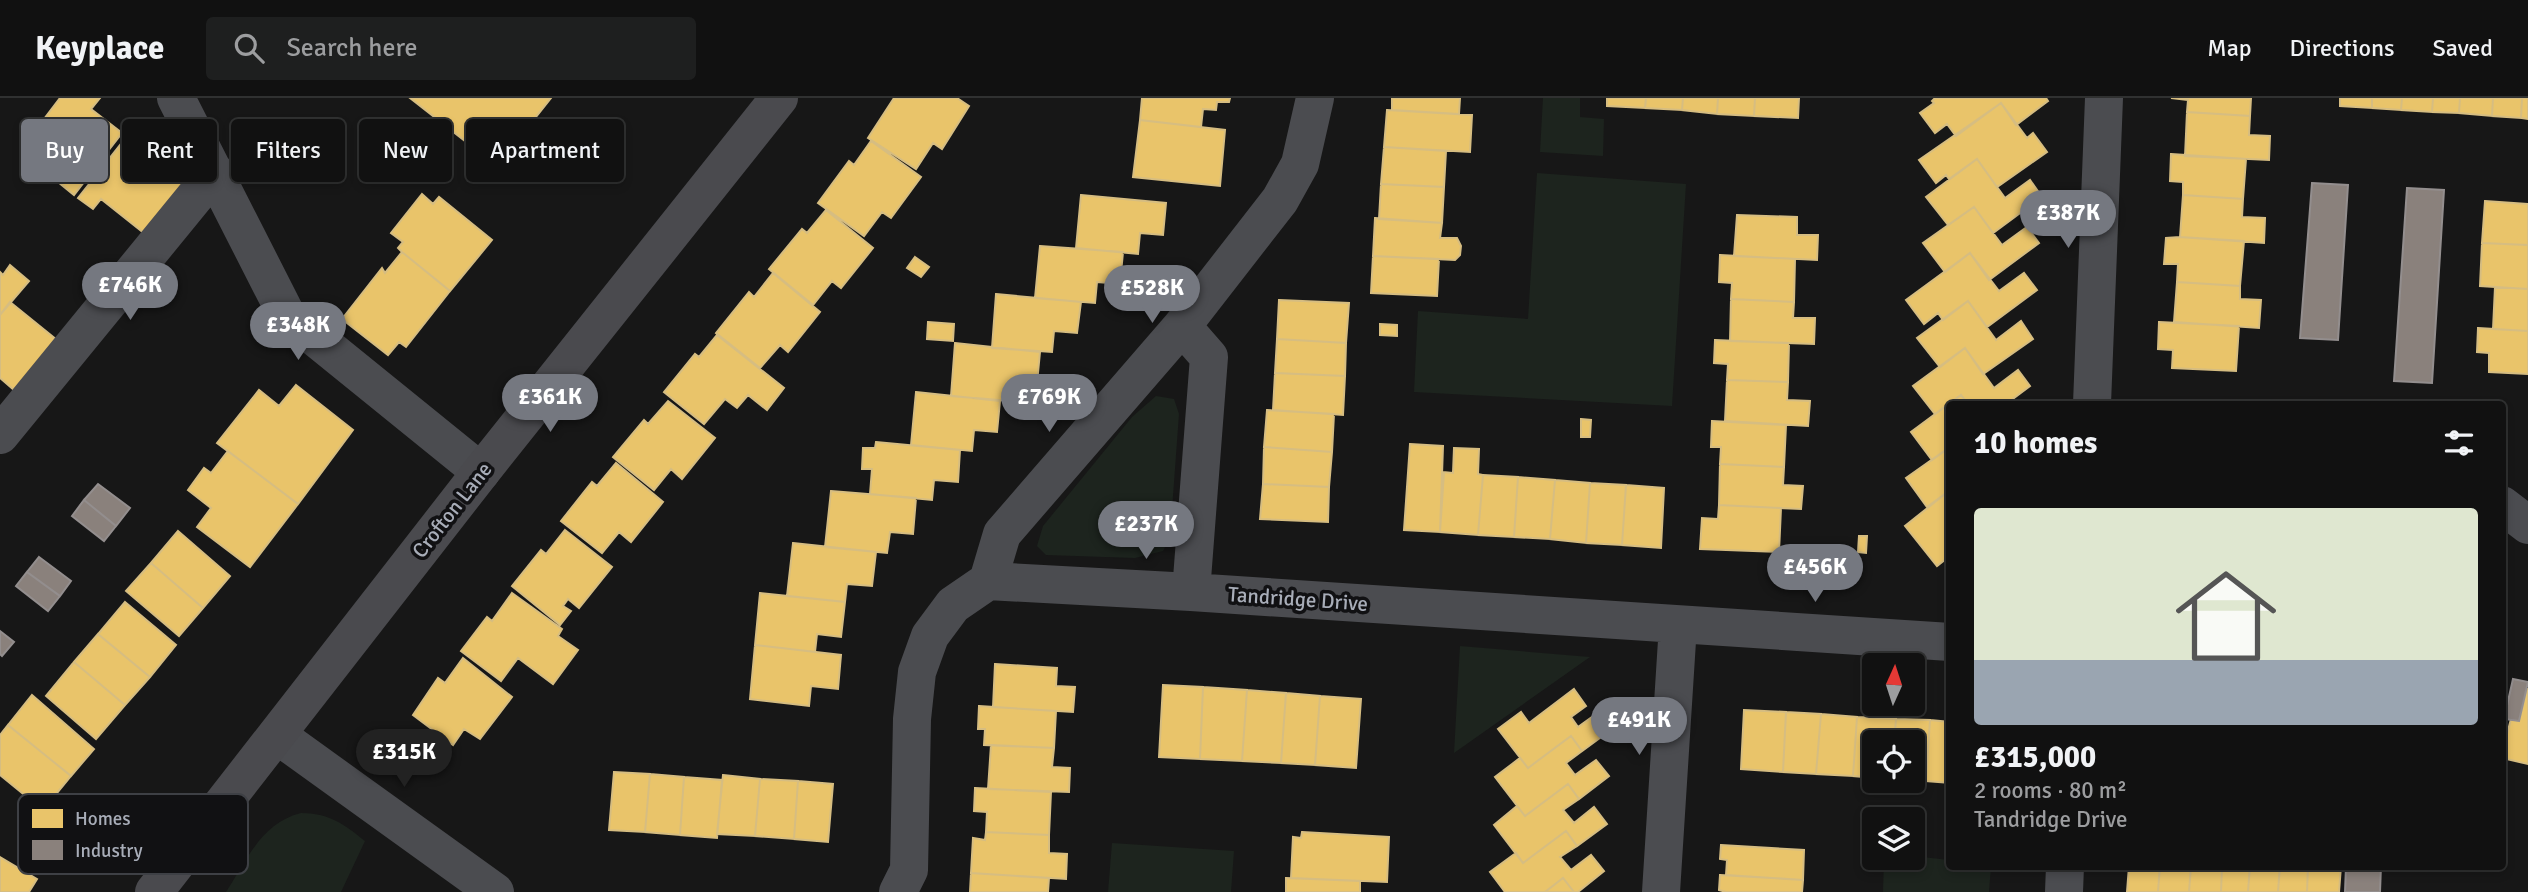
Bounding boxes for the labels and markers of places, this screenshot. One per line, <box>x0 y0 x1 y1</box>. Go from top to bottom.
pin: £387K <box>2019 190 2117 250</box>
pin: £746K <box>81 262 179 322</box>
pin: £528K <box>1103 266 1201 325</box>
pin: £348K <box>249 302 347 362</box>
pin: £361K <box>501 374 599 434</box>
pin: £769K <box>1000 374 1098 434</box>
pin: £237K <box>1097 502 1195 561</box>
pin: £456K <box>1766 545 1864 604</box>
pin: £491K <box>1590 698 1688 757</box>
pin: £315K <box>355 730 453 789</box>

